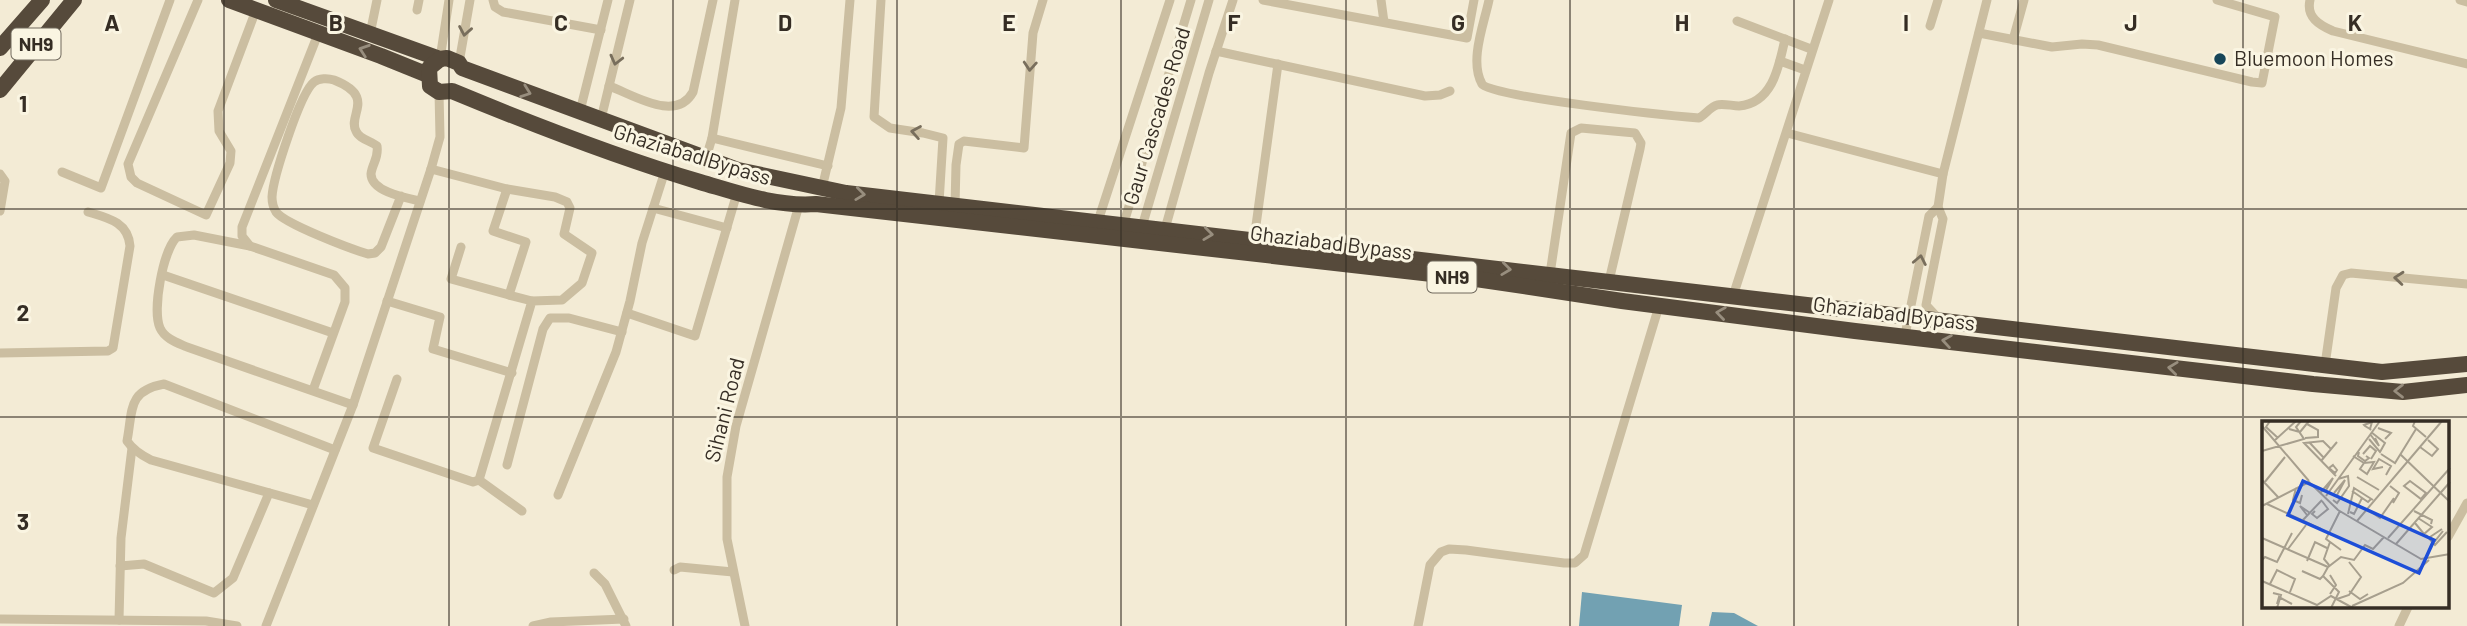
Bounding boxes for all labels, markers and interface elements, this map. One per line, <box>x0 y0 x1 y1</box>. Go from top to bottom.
text: A <box>104 8 120 36</box>
text: B <box>329 8 343 36</box>
text: C <box>554 8 568 36</box>
text: D <box>778 8 792 36</box>
text: E <box>1002 8 1016 36</box>
text: F <box>1228 8 1241 36</box>
text: G <box>1451 8 1465 36</box>
text: H <box>1675 8 1689 36</box>
text: I <box>1903 8 1909 36</box>
text: J <box>2124 8 2138 36</box>
text: K <box>2348 8 2362 36</box>
street label: Gaur Cascades Road <box>1117 24 1195 208</box>
one-way arrow <box>458 25 473 37</box>
road number: NH9 <box>12 28 60 60</box>
one-way arrow <box>359 44 371 58</box>
place label: Bluemoon Homes <box>2234 45 2394 70</box>
marker: Bluemoon Homes <box>2212 51 2228 67</box>
one-way arrow <box>610 54 624 66</box>
one-way arrow <box>1023 61 1038 72</box>
one-way arrow <box>520 84 532 98</box>
text: 1 <box>19 89 27 117</box>
street label: Ghaziabad Bypass <box>611 118 774 189</box>
one-way arrow <box>910 125 922 140</box>
one-way arrow <box>854 187 866 202</box>
street label: Ghaziabad Bypass <box>1249 219 1414 264</box>
one-way arrow <box>1202 226 1213 241</box>
one-way arrow <box>1912 254 1927 266</box>
road number: NH9 <box>1428 262 1476 292</box>
one-way arrow <box>1501 262 1512 277</box>
one-way arrow <box>2393 271 2404 286</box>
street label: Ghaziabad Bypass <box>1812 290 1977 335</box>
text: 2 <box>17 298 29 326</box>
one-way arrow <box>1716 305 1727 320</box>
one-way arrow <box>1941 334 1953 349</box>
street label: Sihani Road <box>698 355 749 465</box>
one-way arrow <box>2167 360 2179 375</box>
one-way arrow <box>2393 383 2404 399</box>
inset map <box>2262 421 2450 608</box>
text: 3 <box>17 507 29 535</box>

